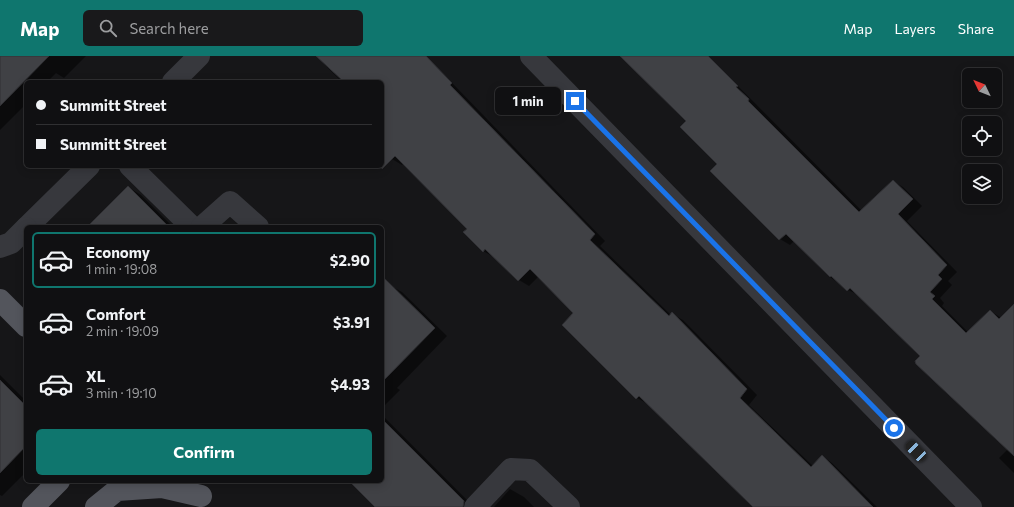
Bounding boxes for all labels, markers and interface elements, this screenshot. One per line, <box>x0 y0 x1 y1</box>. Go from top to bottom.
search box <box>83 10 363 46</box>
text: Map <box>20 17 59 40</box>
icon: search <box>97 17 119 39</box>
text: Search here <box>129 19 209 37</box>
text: Map <box>844 20 872 37</box>
text: Layers <box>894 20 936 37</box>
text: Share <box>958 20 994 37</box>
north arrow <box>962 68 1002 108</box>
map controls <box>962 68 1002 204</box>
callout: 1 min <box>495 87 561 115</box>
route end <box>566 92 584 110</box>
text: 1 min <box>513 93 543 109</box>
text: Summitt Street <box>60 96 167 114</box>
button: locate <box>962 116 1002 156</box>
text: Summitt Street <box>60 135 167 153</box>
button: layers <box>962 164 1002 204</box>
icon: car <box>38 242 74 278</box>
text: Economy <box>86 243 150 261</box>
text: $2.90 <box>330 251 370 269</box>
text: 1 min · 19:08 <box>86 261 157 277</box>
icon: car <box>38 304 74 340</box>
text: Comfort <box>86 305 146 323</box>
text: $3.91 <box>333 313 370 331</box>
text: 2 min · 19:09 <box>86 323 159 339</box>
icon: car <box>38 366 74 402</box>
text: XL <box>86 367 105 385</box>
text: $4.93 <box>331 375 370 393</box>
text: 3 min · 19:10 <box>86 385 157 401</box>
route start <box>885 419 903 437</box>
button: Confirm <box>36 429 372 475</box>
car <box>903 438 929 464</box>

